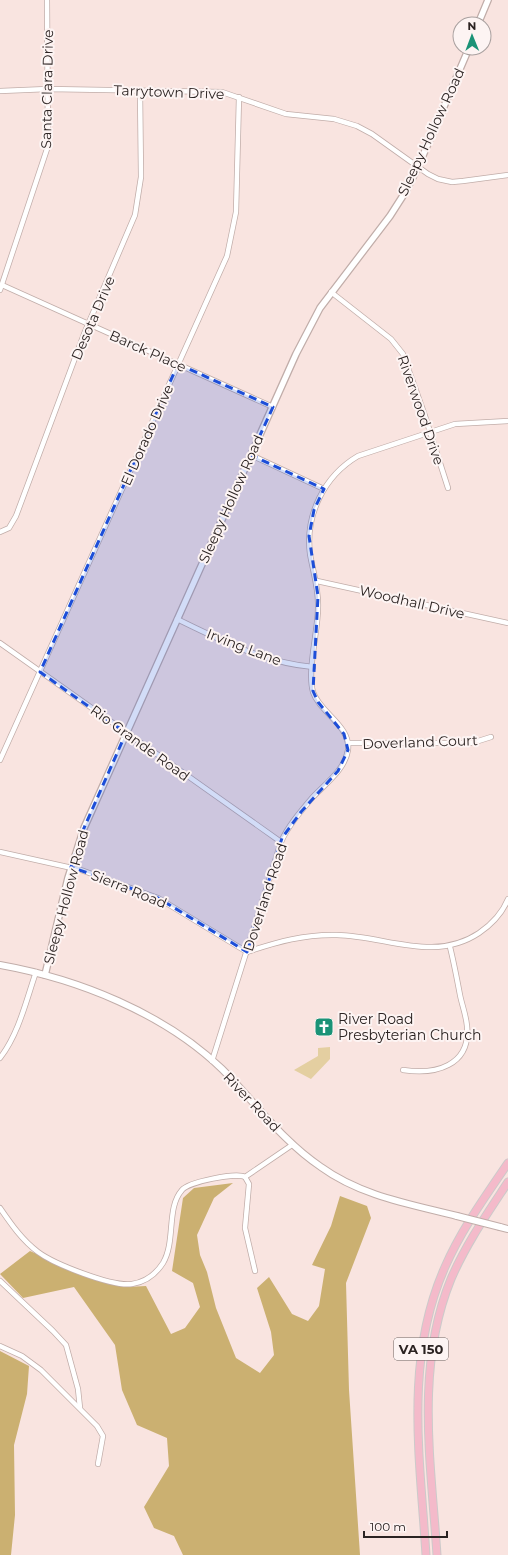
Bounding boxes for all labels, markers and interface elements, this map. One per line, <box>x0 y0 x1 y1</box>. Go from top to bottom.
north arrow <box>452 16 492 56</box>
text: N <box>467 19 476 33</box>
street label: Santa Clara Drive <box>37 29 57 149</box>
street label: Sleepy Hollow Road <box>394 65 468 199</box>
street label: Tarrytown Drive <box>113 81 225 103</box>
street label: Desota Drive <box>67 273 119 363</box>
street label: Barck Place <box>107 326 189 376</box>
street label: Riverwood Drive <box>394 353 448 467</box>
street label: El Dorado Drive <box>117 382 177 488</box>
street label: Sleepy Hollow Road <box>195 432 267 566</box>
street label: Woodhall Drive <box>358 581 466 623</box>
street label: Irving Lane <box>204 625 284 669</box>
street label: Rio Grande Road <box>87 701 193 785</box>
street label: Doverland Court <box>362 731 478 753</box>
street label: Sleepy Hollow Road <box>39 828 93 966</box>
street label: Doverland Road <box>239 841 291 953</box>
street label: Sierra Road <box>89 866 169 912</box>
place label: River Road Presbyterian Church <box>338 1010 481 1044</box>
church icon: River Road Presbyterian Church <box>313 1016 335 1038</box>
street label: River Road <box>220 1068 284 1136</box>
road number: VA 150 <box>394 1338 448 1360</box>
scale bar <box>364 1513 447 1539</box>
text: 100 m <box>370 1519 406 1534</box>

